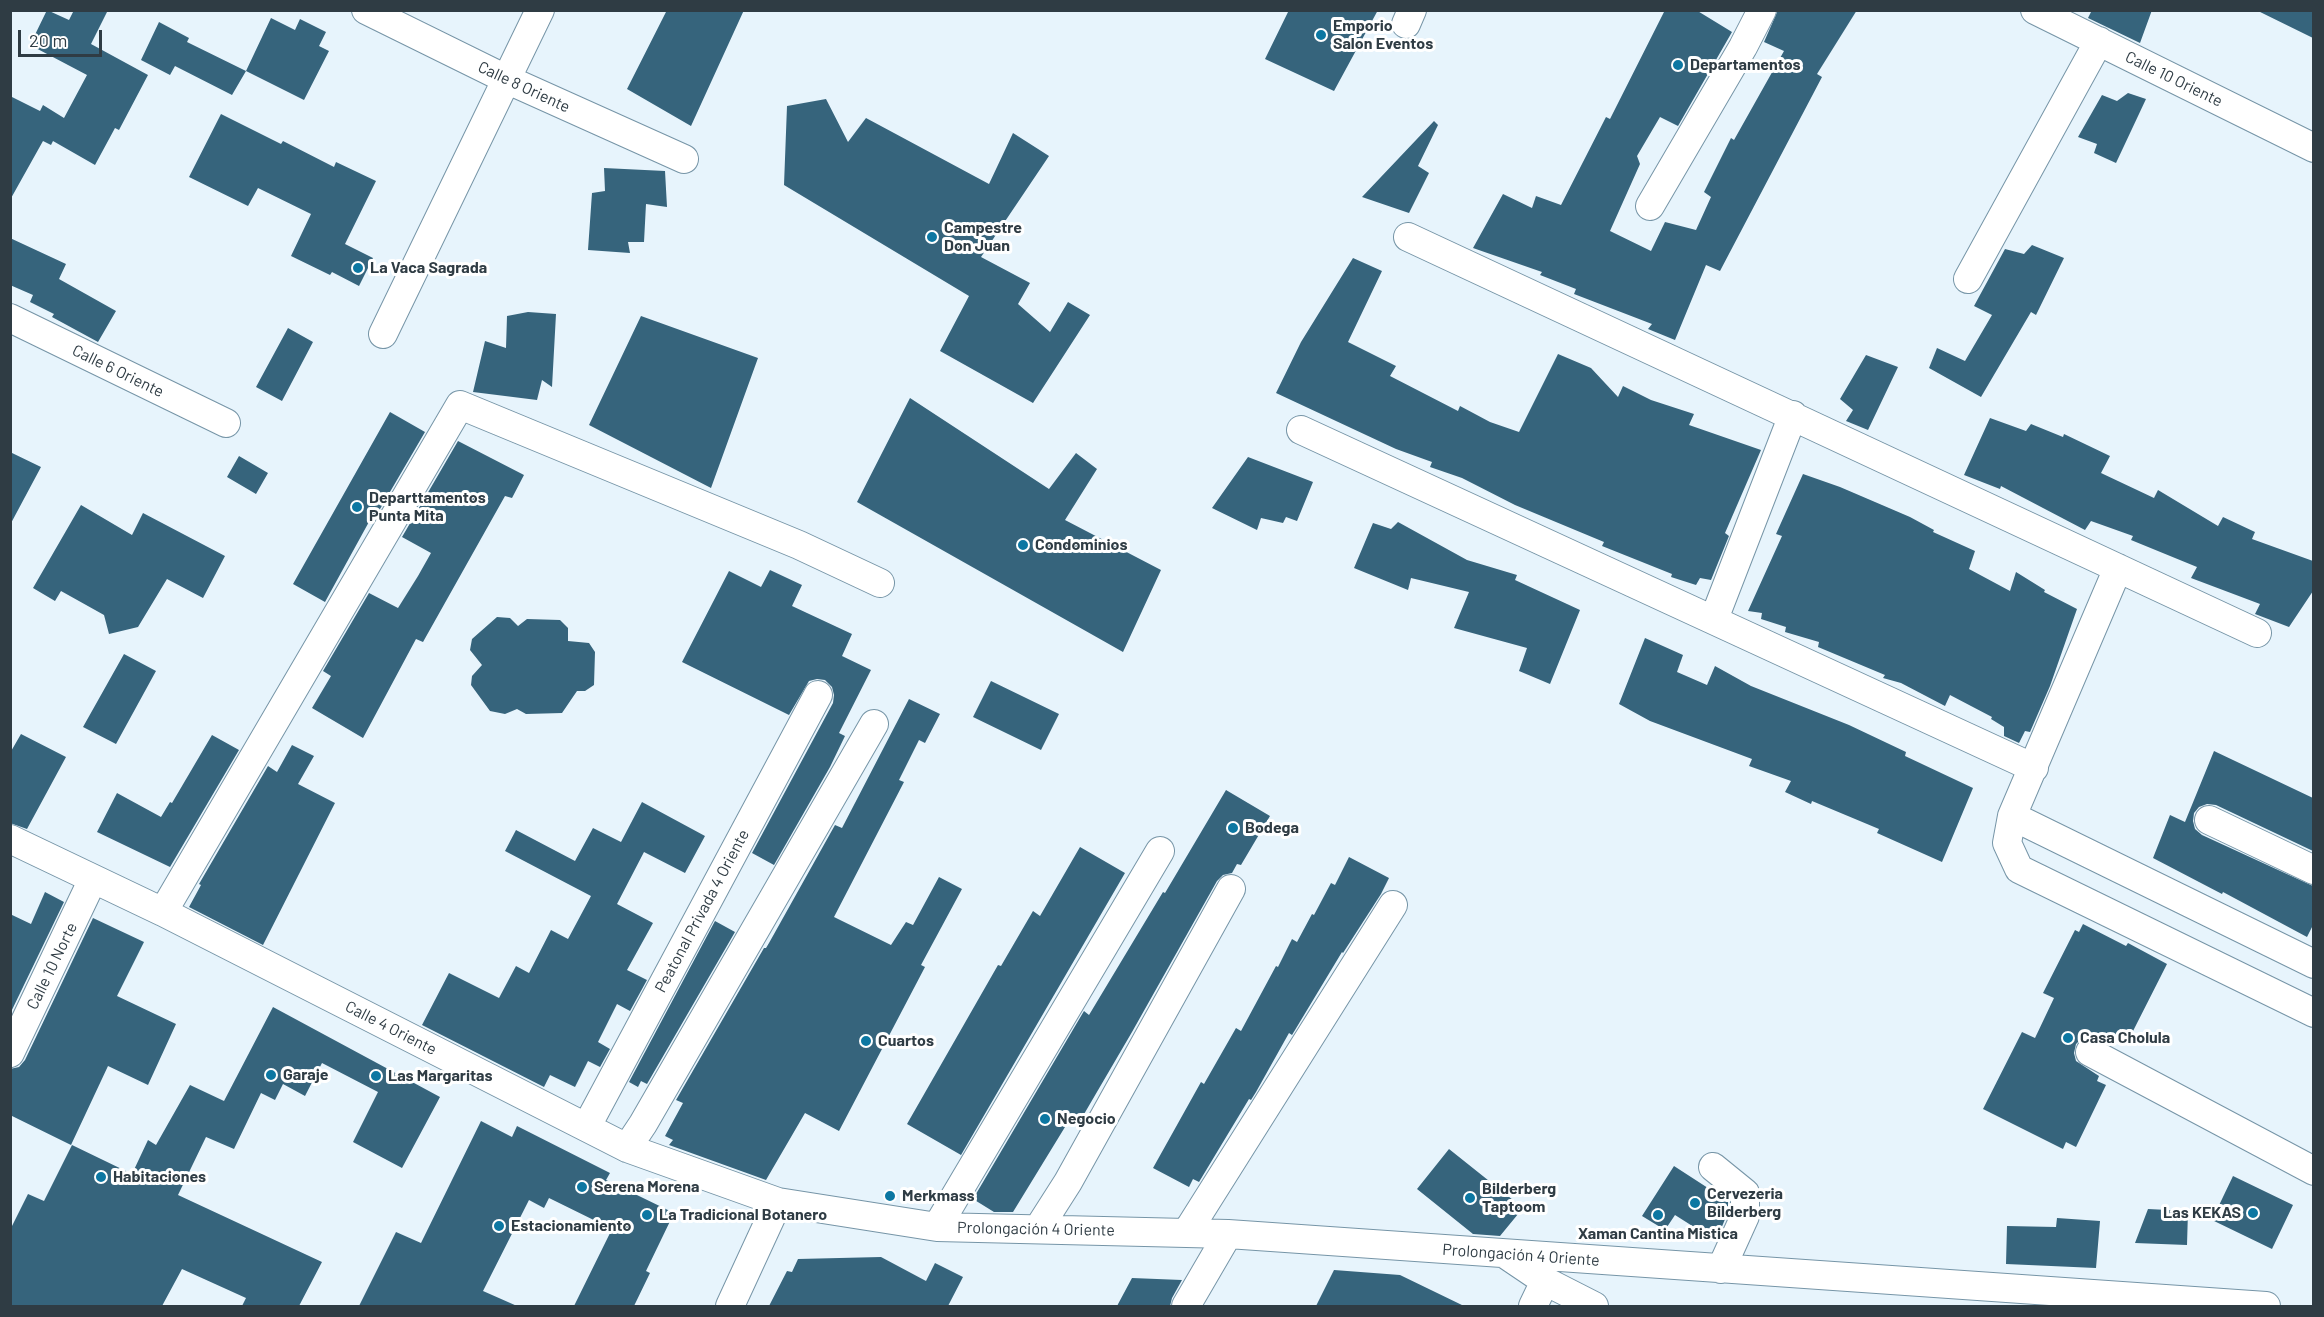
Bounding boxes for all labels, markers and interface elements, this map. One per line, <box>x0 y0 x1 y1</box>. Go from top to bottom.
place label: Emporio Salon Eventos <box>1333 16 1433 54</box>
scale bar <box>21 18 105 56</box>
marker: Emporio Salon Eventos <box>1314 28 1328 42</box>
text: 20 m <box>29 29 67 51</box>
street label: Calle 10 Oriente <box>2122 47 2226 111</box>
place label: Departamentos <box>1690 55 1801 75</box>
street label: Calle 8 Oriente <box>475 57 573 117</box>
marker: Departamentos <box>1671 58 1685 72</box>
place label: Campestre Don Juan <box>944 218 1022 256</box>
marker: Campestre Don Juan <box>925 230 939 244</box>
place label: La Vaca Sagrada <box>370 258 487 278</box>
marker: La Vaca Sagrada <box>351 261 365 275</box>
street label: Calle 6 Oriente <box>69 341 167 401</box>
place label: Departtamentos Punta Mita <box>369 488 486 526</box>
marker: Departtamentos Punta Mita <box>350 500 364 514</box>
place label: Condominios <box>1035 535 1128 555</box>
marker: Condominios <box>1016 538 1030 552</box>
place label: Bodega <box>1245 818 1299 838</box>
marker: Bodega <box>1226 821 1240 835</box>
street label: Peatonal Privada 4 Oriente <box>651 826 753 996</box>
street label: Calle 10 Norte <box>23 919 81 1013</box>
street label: Calle 4 Oriente <box>342 997 440 1059</box>
place label: Casa Cholula <box>2080 1028 2170 1048</box>
place label: Cuartos <box>878 1031 934 1051</box>
marker: Casa Cholula <box>2061 1031 2075 1045</box>
marker: Cuartos <box>859 1034 873 1048</box>
place label: Garaje <box>283 1065 328 1085</box>
place label: Las Margaritas <box>388 1066 493 1086</box>
marker: Garaje <box>264 1068 278 1082</box>
marker: Las Margaritas <box>369 1069 383 1083</box>
place label: Negocio <box>1057 1109 1116 1129</box>
marker: Negocio <box>1038 1112 1052 1126</box>
place label: Habitaciones <box>113 1167 206 1187</box>
marker: Habitaciones <box>94 1170 108 1184</box>
place label: Serena Morena <box>594 1177 700 1197</box>
place label: Bilderberg Taptoom <box>1482 1179 1556 1217</box>
marker: Serena Morena <box>575 1180 589 1194</box>
place label: Cervezeria Bilderberg <box>1707 1184 1783 1222</box>
place label: Merkmass <box>902 1186 975 1206</box>
marker: Merkmass <box>883 1189 897 1203</box>
marker: Bilderberg Taptoom <box>1463 1191 1477 1205</box>
marker: Cervezeria Bilderberg <box>1688 1196 1702 1210</box>
place label: Las KEKAS <box>2163 1203 2241 1223</box>
place label: La Tradicional Botanero <box>659 1205 827 1225</box>
marker: Las KEKAS <box>2246 1206 2260 1220</box>
marker: La Tradicional Botanero <box>640 1208 654 1222</box>
marker: Xaman Cantina Mistica <box>1651 1208 1665 1222</box>
place label: Estacionamiento <box>511 1216 631 1236</box>
street label: Prolongación 4 Oriente <box>957 1218 1115 1240</box>
marker: Estacionamiento <box>492 1219 506 1233</box>
place label: Xaman Cantina Mistica <box>1578 1224 1738 1244</box>
street label: Prolongación 4 Oriente <box>1442 1240 1600 1270</box>

